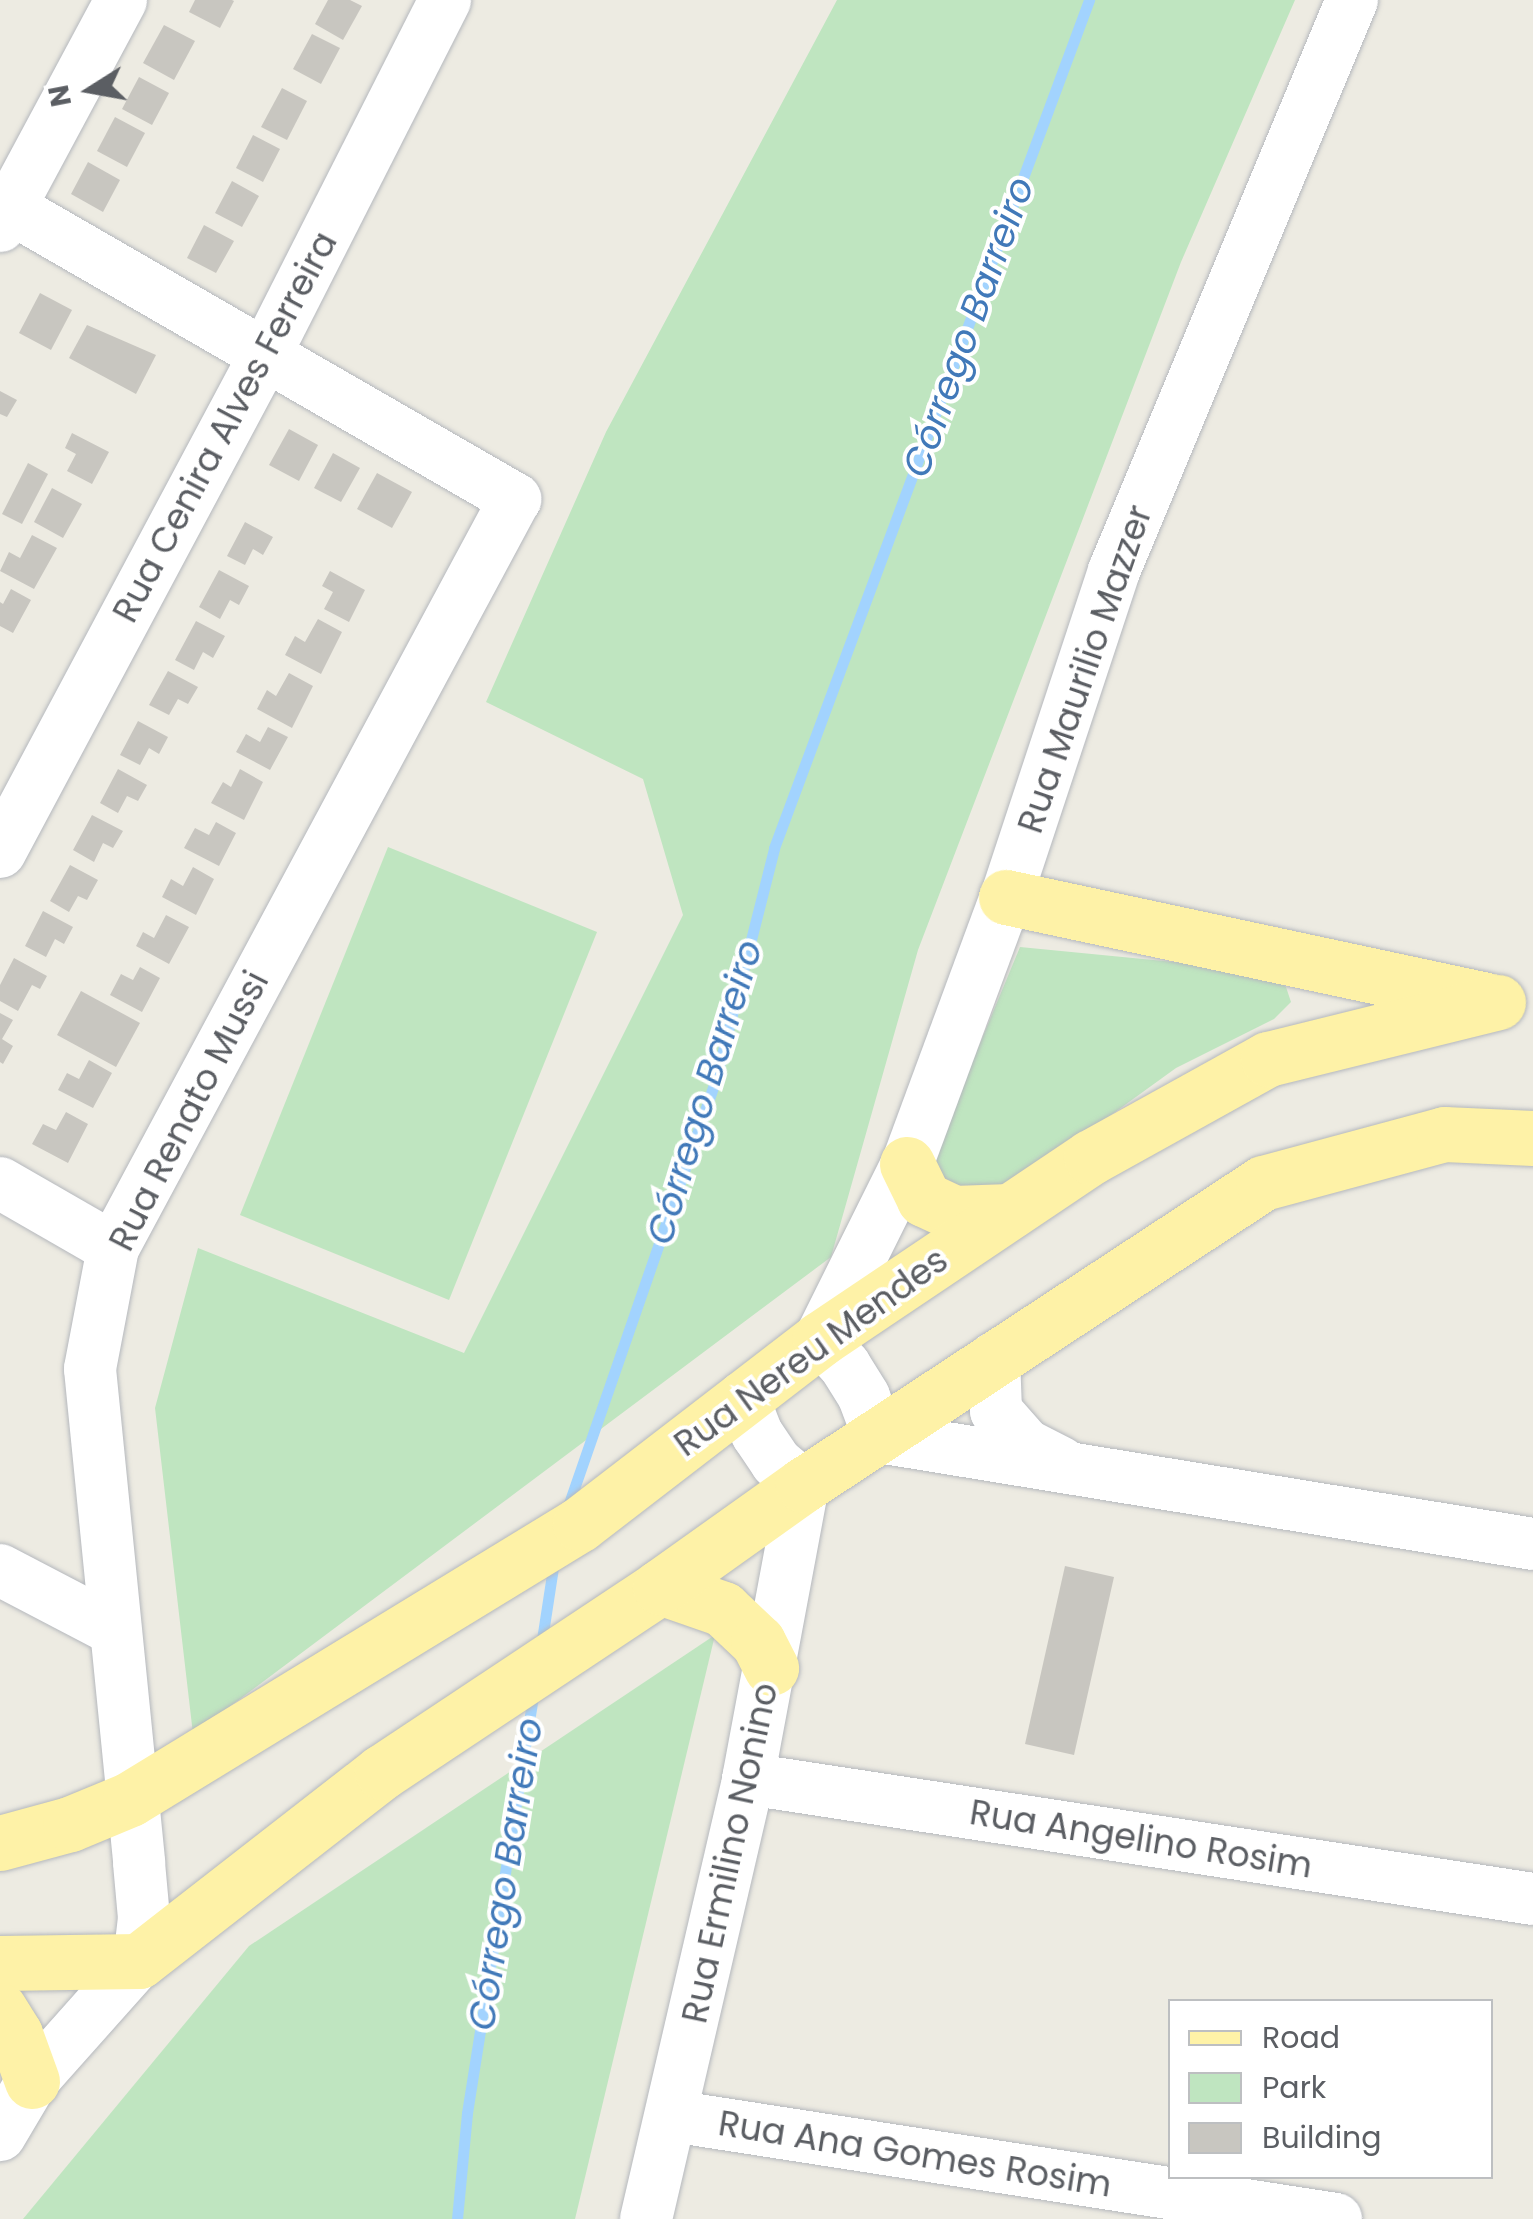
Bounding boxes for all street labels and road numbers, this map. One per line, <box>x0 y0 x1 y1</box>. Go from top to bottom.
street label: Rua Cenira Alves Ferreira <box>104 225 346 629</box>
street label: Rua Maurilio Mazzer <box>1009 500 1161 838</box>
street label: Rua Renato Mussi <box>100 964 278 1258</box>
street label: Rua Nereu Mendes <box>666 1239 956 1465</box>
street label: Rua Ermilino Nonino <box>673 1679 787 2027</box>
street label: Rua Angelino Rosim <box>967 1791 1315 1887</box>
street label: Rua Ana Gomes Rosim <box>716 2102 1114 2206</box>

